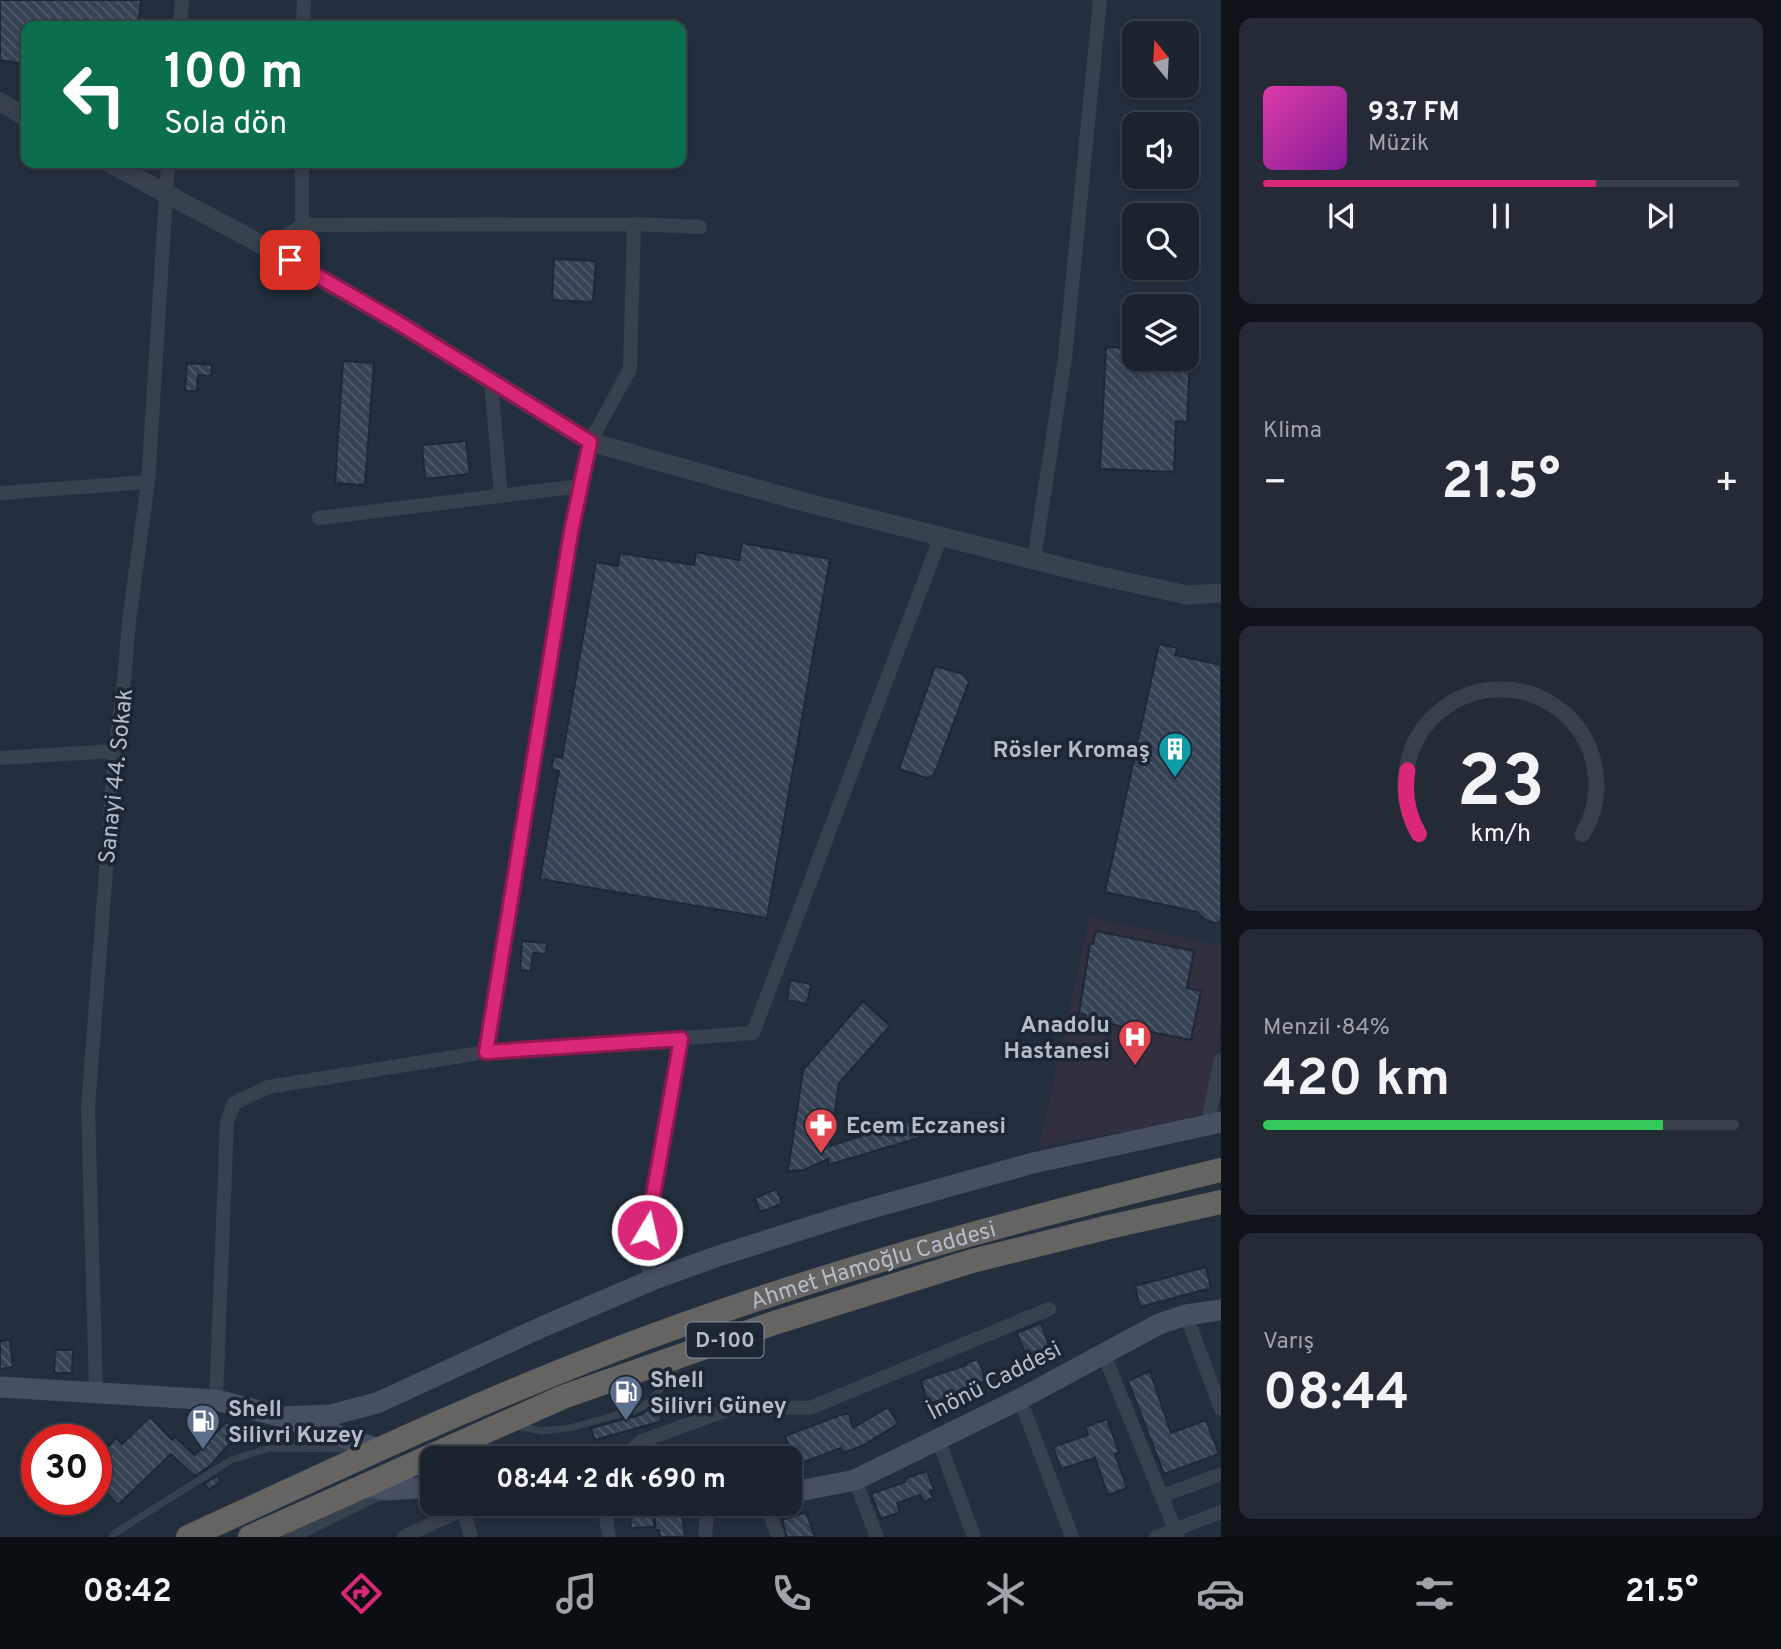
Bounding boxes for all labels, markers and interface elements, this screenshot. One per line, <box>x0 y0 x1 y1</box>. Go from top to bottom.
north arrow <box>1122 21 1199 98</box>
map controls <box>1122 21 1199 371</box>
text: 100 m <box>164 44 303 106</box>
icon: left <box>49 49 140 140</box>
text: 93.7 FM <box>1368 97 1460 130</box>
text: Sola dön <box>164 105 287 145</box>
button: sound <box>1122 112 1199 189</box>
text: Müzik <box>1368 130 1429 159</box>
icon: previous <box>1323 197 1361 235</box>
icon: pause <box>1482 197 1520 235</box>
icon: next <box>1641 197 1679 235</box>
button: search <box>1122 203 1199 280</box>
pin <box>260 230 320 290</box>
icon: arrive <box>271 241 309 279</box>
button: layers <box>1122 294 1199 371</box>
text: Klima <box>1263 417 1322 446</box>
text: 21.5° <box>1442 451 1560 517</box>
text: − <box>1263 460 1288 509</box>
text: + <box>1714 460 1739 509</box>
street label: Sanayi 44. Sokak <box>94 687 141 865</box>
building icon: Rösler Kromaş <box>1156 730 1194 779</box>
place label: Rösler Kromaş <box>993 737 1150 766</box>
text: 23 <box>1457 741 1545 833</box>
text: km/h <box>1471 819 1531 851</box>
place label: Anadolu Hastanesi <box>1004 1012 1110 1067</box>
text: Menzil · 84% <box>1263 1014 1390 1043</box>
hospital icon: Anadolu Hastanesi <box>1116 1018 1154 1067</box>
text: 420 km <box>1263 1048 1450 1114</box>
pharmacy icon: Ecem Eczanesi <box>802 1106 840 1155</box>
place label: Ecem Eczanesi <box>846 1113 1006 1142</box>
position arrow <box>610 1193 684 1267</box>
street label: Ahmet Hamoğlu Caddesi <box>747 1216 1000 1317</box>
road number: D-100 <box>686 1322 764 1358</box>
text: Varış <box>1263 1328 1314 1357</box>
street label: İnönü Caddesi <box>923 1335 1067 1428</box>
text: 08:44 <box>1263 1362 1409 1428</box>
place label: Shell Silivri Güney <box>650 1367 787 1422</box>
fuel station icon: Shell Silivri Güney <box>607 1373 645 1422</box>
place label: Shell Silivri Kuzey <box>228 1396 364 1451</box>
fuel station icon: Shell Silivri Kuzey <box>184 1402 222 1451</box>
speed limit sign: 30 <box>21 1424 112 1515</box>
text: 08:44 · 2 dk · 690 m <box>496 1464 726 1497</box>
icon: directions <box>337 1569 386 1618</box>
icon: music <box>552 1569 601 1618</box>
icon: phone <box>767 1569 816 1618</box>
icon: climate <box>981 1569 1030 1618</box>
icon: car <box>1196 1569 1245 1618</box>
icon: filters <box>1410 1569 1459 1618</box>
text: 08:42 <box>83 1573 172 1613</box>
text: 21.5° <box>1625 1573 1698 1613</box>

